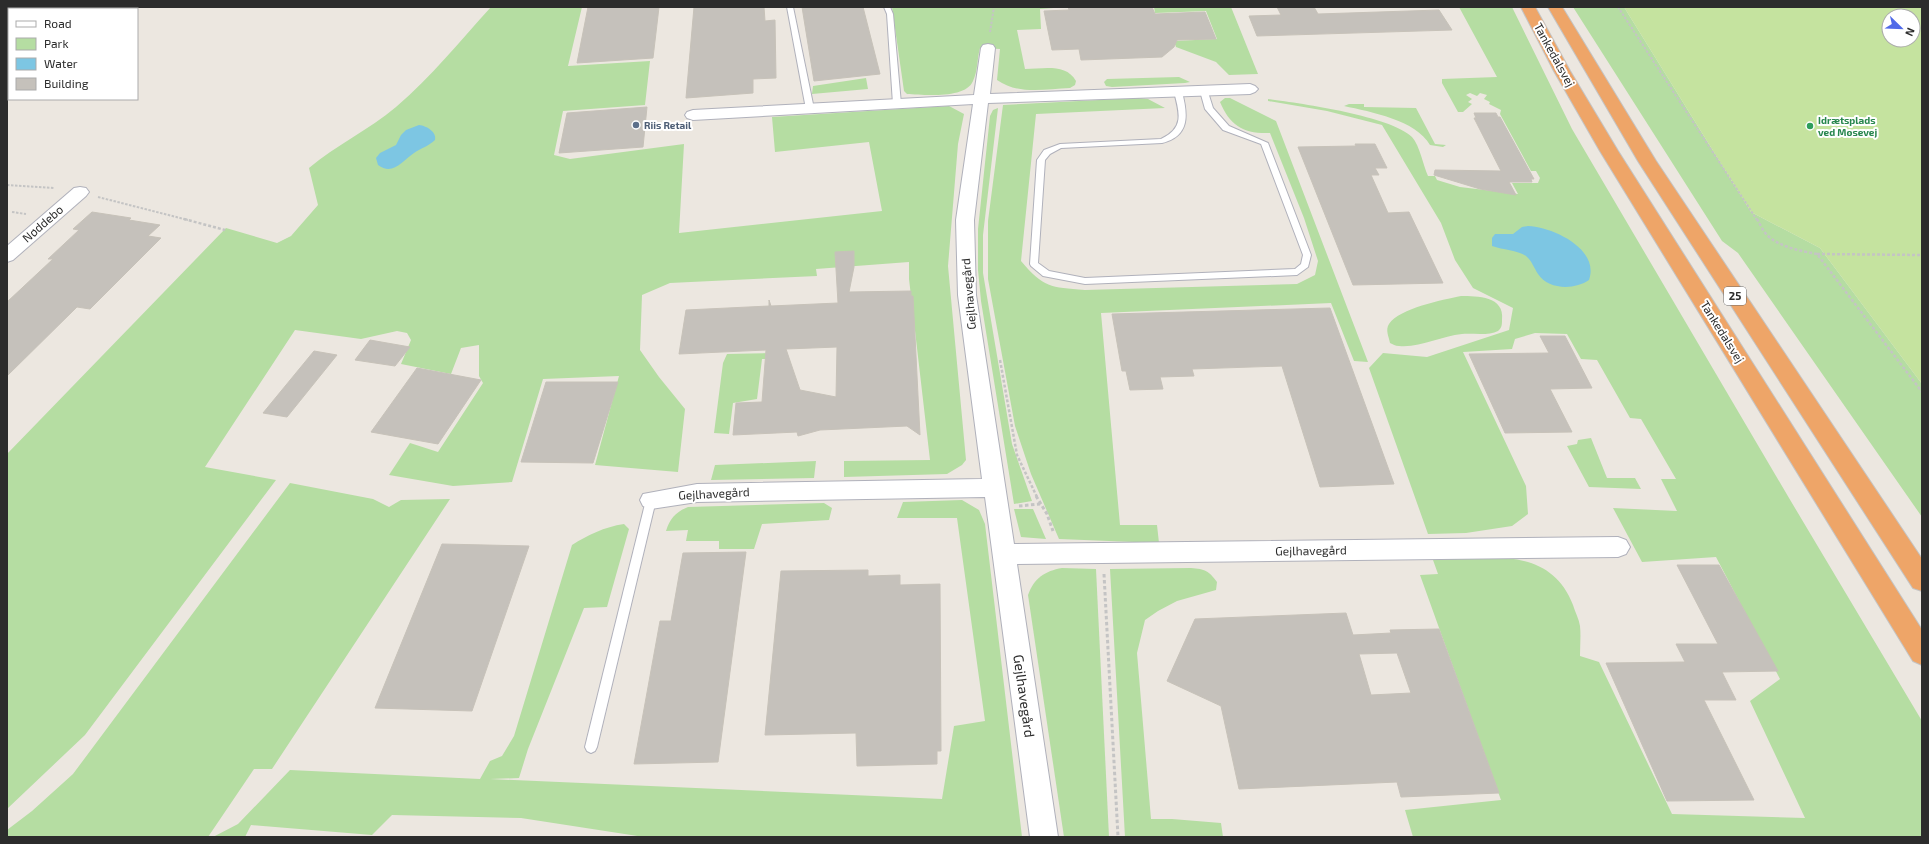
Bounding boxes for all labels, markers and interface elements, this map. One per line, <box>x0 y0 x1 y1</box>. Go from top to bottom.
legend <box>8 8 138 100</box>
north arrow <box>1881 8 1921 48</box>
text: Road <box>44 16 72 30</box>
street label: Tankedalsvej <box>1531 20 1578 89</box>
text: N <box>1903 26 1918 38</box>
text: Park <box>44 36 69 50</box>
text: Water <box>44 56 78 70</box>
text: Building <box>44 76 89 90</box>
place label: Idrætsplads ved Mosevej <box>1818 114 1878 138</box>
place label: Riis Retail <box>644 119 692 131</box>
marker: Riis Retail <box>631 120 641 130</box>
marker: Idrætsplads ved Mosevej <box>1805 121 1815 131</box>
street label: Nøddebo <box>19 202 66 245</box>
street label: Gejlhavegård <box>958 258 979 330</box>
road number: 25 <box>1724 287 1746 305</box>
street label: Tankedalsvej <box>1697 298 1747 366</box>
street label: Gejlhavegård <box>678 484 750 503</box>
street label: Gejlhavegård <box>1275 542 1347 559</box>
street label: Gejlhavegård <box>1010 653 1039 738</box>

